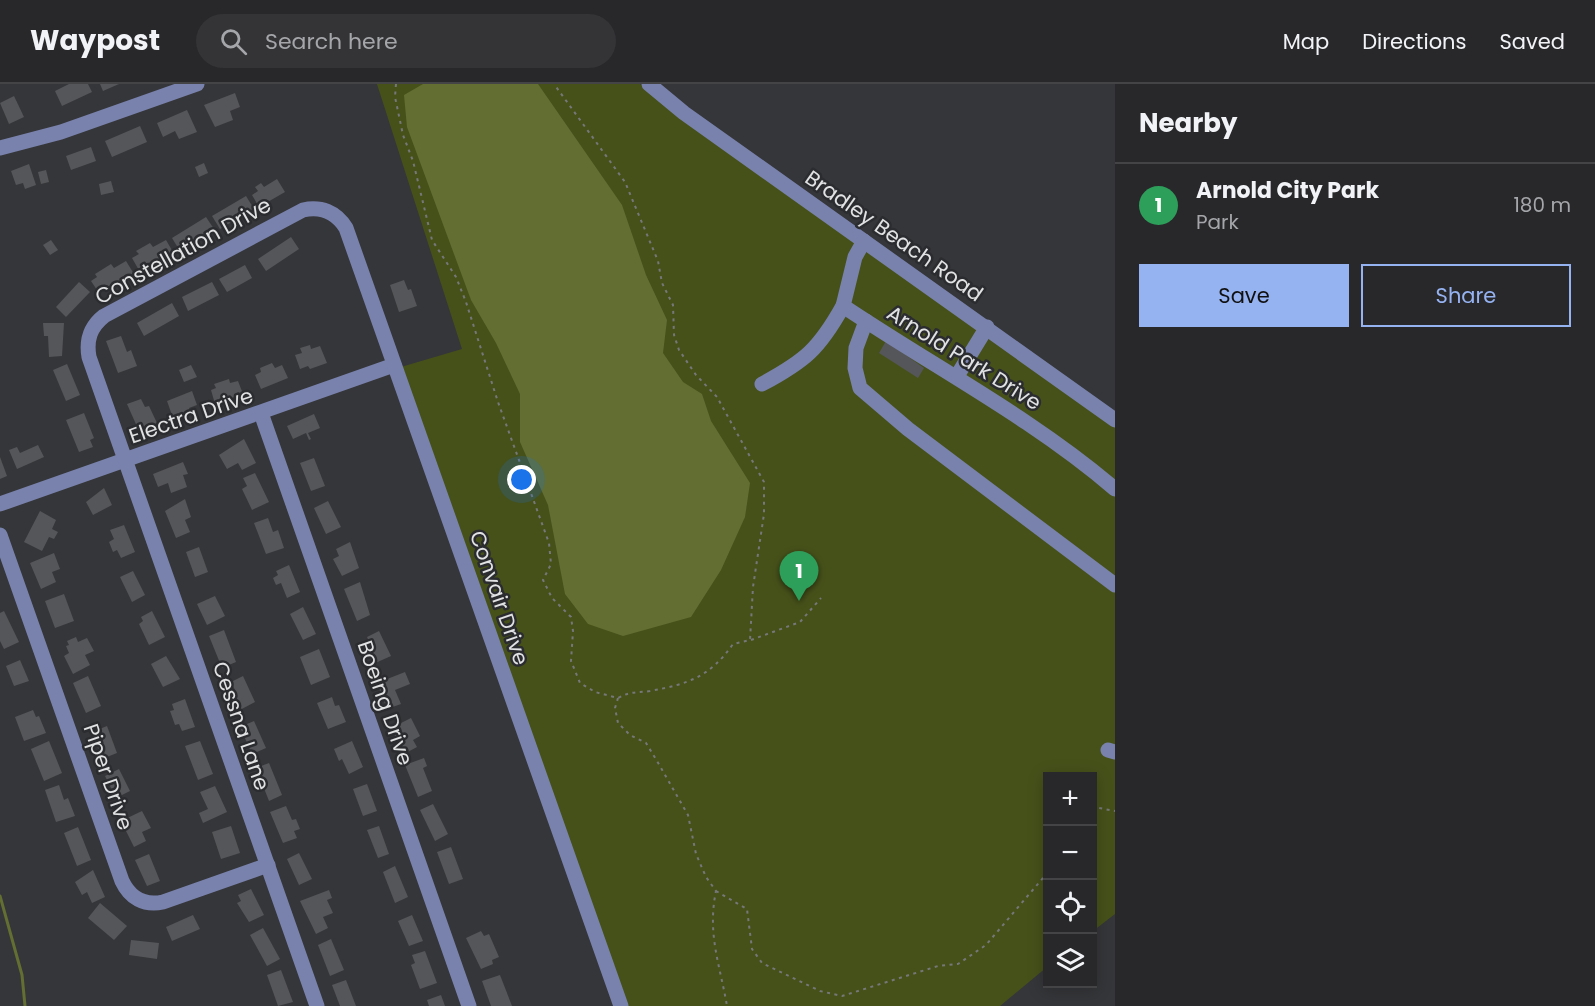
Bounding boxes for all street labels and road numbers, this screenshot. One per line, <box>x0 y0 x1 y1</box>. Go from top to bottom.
street label: Bradley Beach Road <box>799 163 989 308</box>
street label: Constellation Drive <box>89 190 276 311</box>
street label: Arnold Park Drive <box>881 298 1047 417</box>
street label: Electra Drive <box>125 381 257 450</box>
street label: Convair Drive <box>463 527 536 669</box>
street label: Boeing Drive <box>351 636 420 769</box>
street label: Cessna Lane <box>206 658 277 794</box>
street label: Piper Drive <box>77 720 140 834</box>

